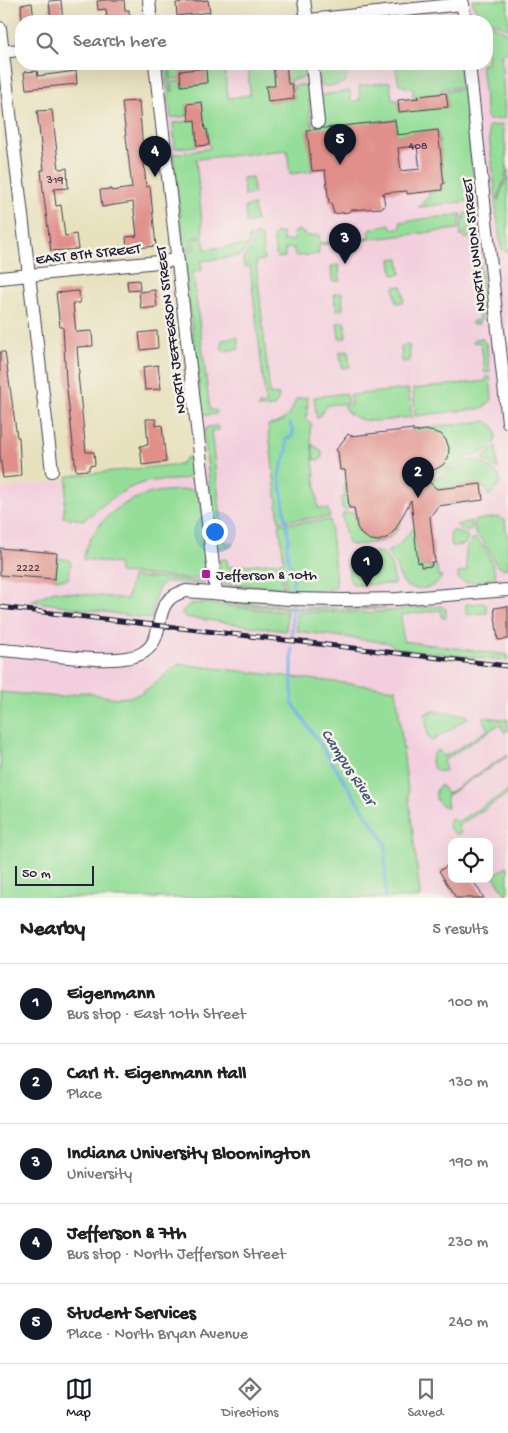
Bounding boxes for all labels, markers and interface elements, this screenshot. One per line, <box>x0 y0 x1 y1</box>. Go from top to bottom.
search box <box>15 15 493 70</box>
icon: search <box>33 29 61 57</box>
text: Search here <box>73 31 167 54</box>
pin: 5 <box>324 124 356 165</box>
pin: 4 <box>139 136 171 177</box>
house number: 408 <box>408 140 428 154</box>
house number: 319 <box>45 174 64 188</box>
street label: NORTH UNION STREET <box>459 176 491 312</box>
pin: 3 <box>329 223 361 264</box>
street label: EAST 8TH STREET <box>35 240 143 269</box>
street label: NORTH JEFFERSON STREET <box>153 244 191 415</box>
pin: 2 <box>402 457 434 498</box>
your location <box>202 519 228 545</box>
pin: 1 <box>351 546 383 587</box>
house number: 2222 <box>16 562 40 576</box>
place label: Jefferson & 10th <box>216 567 317 585</box>
marker: Jefferson & 10th <box>200 568 212 580</box>
water label: Campus River <box>315 726 380 812</box>
map controls <box>448 838 493 883</box>
button: locate <box>448 838 493 883</box>
scale bar <box>15 863 94 886</box>
text: 50 m <box>22 866 51 883</box>
text: Nearby <box>20 918 85 943</box>
text: 5 results <box>433 921 488 940</box>
text: Eigenmann <box>67 983 155 1006</box>
text: 1 <box>33 994 39 1013</box>
text: 100 m <box>448 994 488 1013</box>
text: Bus stop · East 10th Street <box>67 1006 246 1025</box>
text: Carl H. Eigenmann Hall <box>67 1063 247 1086</box>
text: 2 <box>32 1074 40 1093</box>
text: 130 m <box>449 1074 488 1093</box>
text: Place <box>67 1086 102 1105</box>
text: Indiana University Bloomington <box>67 1143 310 1166</box>
text: 3 <box>32 1154 40 1173</box>
text: 190 m <box>449 1154 488 1173</box>
text: University <box>67 1166 132 1185</box>
text: Jefferson & 7th <box>67 1223 187 1246</box>
text: 4 <box>32 1234 40 1253</box>
text: 230 m <box>448 1234 488 1253</box>
text: Bus stop · North Jefferson Street <box>67 1246 286 1265</box>
text: Student Services <box>67 1303 196 1326</box>
text: 5 <box>32 1314 40 1333</box>
text: 240 m <box>448 1314 488 1333</box>
text: Place · North Bryan Avenue <box>67 1326 248 1345</box>
tab: Map <box>65 1375 93 1422</box>
tab: Directions <box>222 1375 279 1422</box>
tab: Saved <box>408 1375 443 1422</box>

